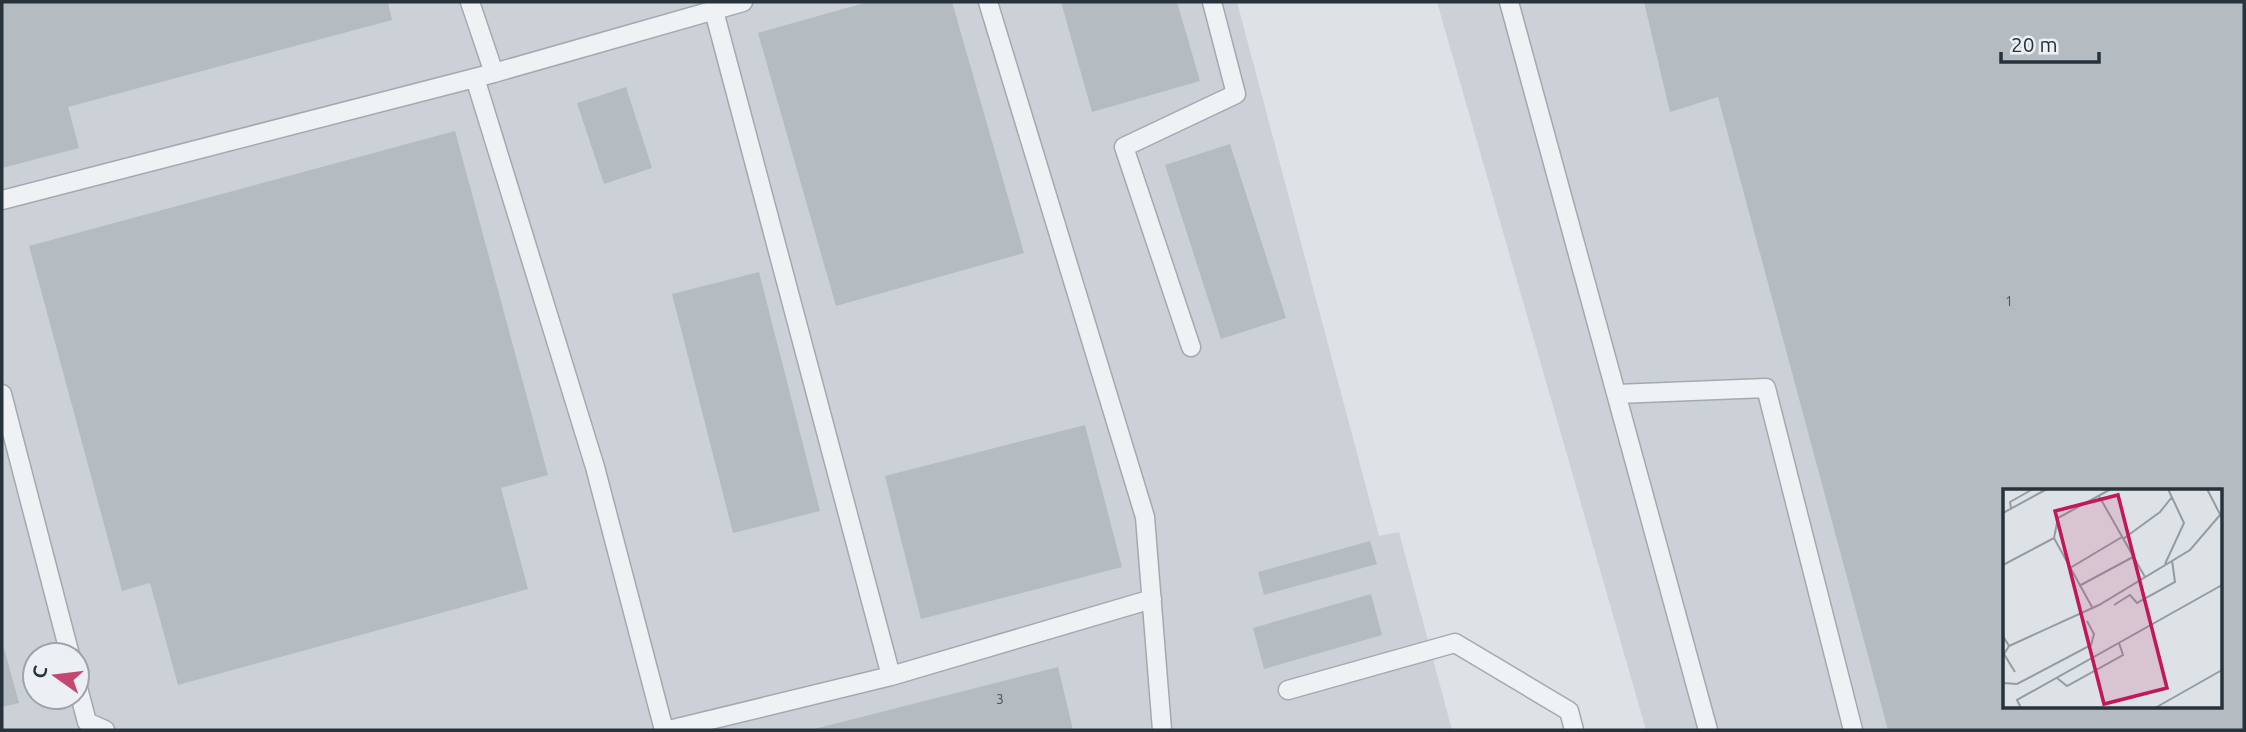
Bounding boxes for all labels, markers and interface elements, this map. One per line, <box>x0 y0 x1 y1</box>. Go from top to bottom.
scale bar <box>2001 21 2099 65</box>
text: 20 m <box>2011 32 2058 56</box>
house number: 1 <box>2005 293 2013 309</box>
inset map <box>2003 489 2222 708</box>
north arrow <box>21 641 91 711</box>
text: С <box>27 663 52 680</box>
house number: 3 <box>996 691 1004 707</box>

